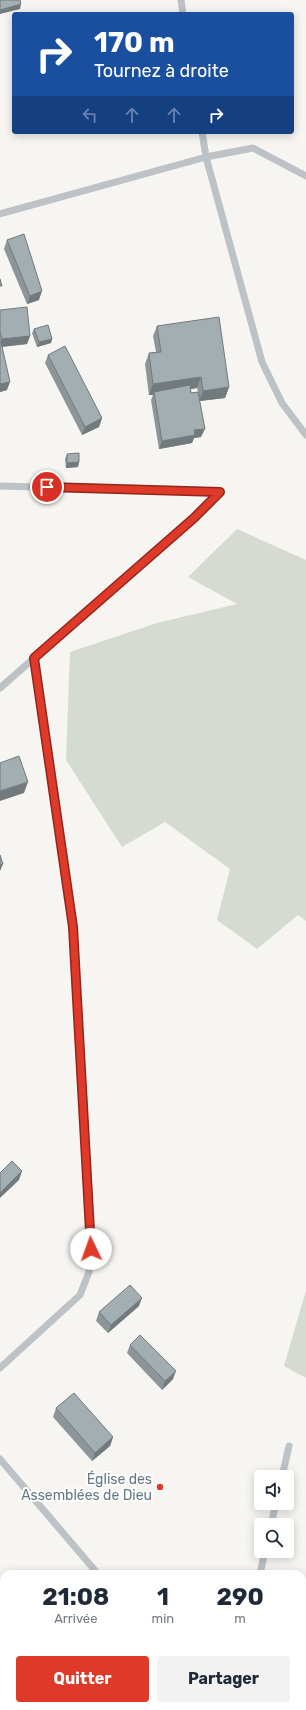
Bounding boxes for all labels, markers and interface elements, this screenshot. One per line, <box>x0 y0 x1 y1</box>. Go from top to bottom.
text: 170 m <box>94 26 175 59</box>
icon: right <box>28 28 80 80</box>
text: Tournez à droite <box>94 60 229 82</box>
icon: left <box>79 104 101 126</box>
icon: ahead <box>121 104 143 126</box>
icon: ahead <box>163 104 185 126</box>
icon: right <box>205 104 227 126</box>
pin <box>30 470 64 504</box>
icon: arrive <box>36 476 58 498</box>
position arrow <box>70 1228 112 1270</box>
place label: Église des Assemblées de Dieu <box>21 1470 152 1504</box>
map controls <box>254 1470 294 1558</box>
button: sound <box>254 1470 294 1510</box>
marker: Église des Assemblées de Dieu <box>155 1482 165 1492</box>
button: search <box>254 1518 294 1558</box>
text: 21:08 <box>42 1583 109 1611</box>
text: 1 <box>157 1583 169 1611</box>
text: 290 <box>216 1583 264 1611</box>
text: Arrivée <box>54 1611 97 1626</box>
text: min <box>152 1611 174 1626</box>
text: m <box>234 1611 246 1626</box>
button: Quitter <box>16 1656 149 1702</box>
button: Partager <box>157 1656 290 1702</box>

